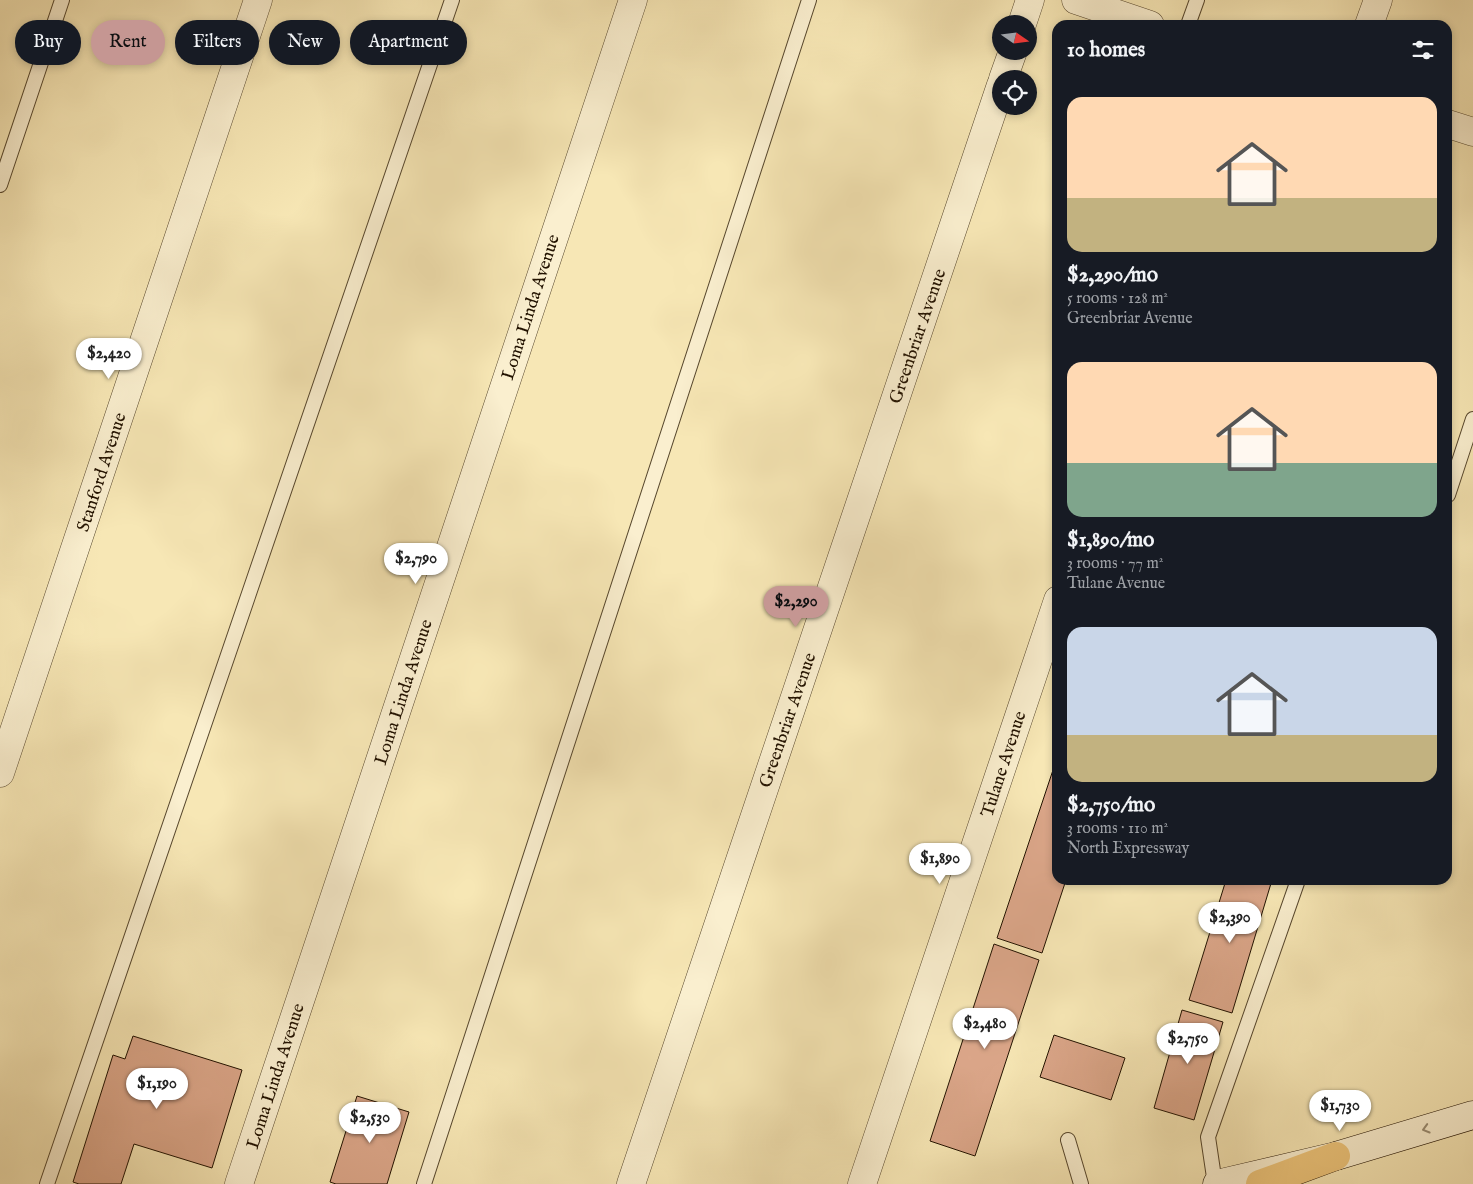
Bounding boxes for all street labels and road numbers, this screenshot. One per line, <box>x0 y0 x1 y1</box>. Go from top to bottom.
street label: Loma Linda Avenue <box>497 232 566 383</box>
street label: Greenbriar Avenue <box>885 266 952 407</box>
street label: Stanford Avenue <box>72 410 133 535</box>
street label: Loma Linda Avenue <box>370 617 439 768</box>
street label: Greenbriar Avenue <box>755 650 822 791</box>
street label: Tulane Avenue <box>976 708 1032 821</box>
street label: Loma Linda Avenue <box>242 1001 311 1152</box>

